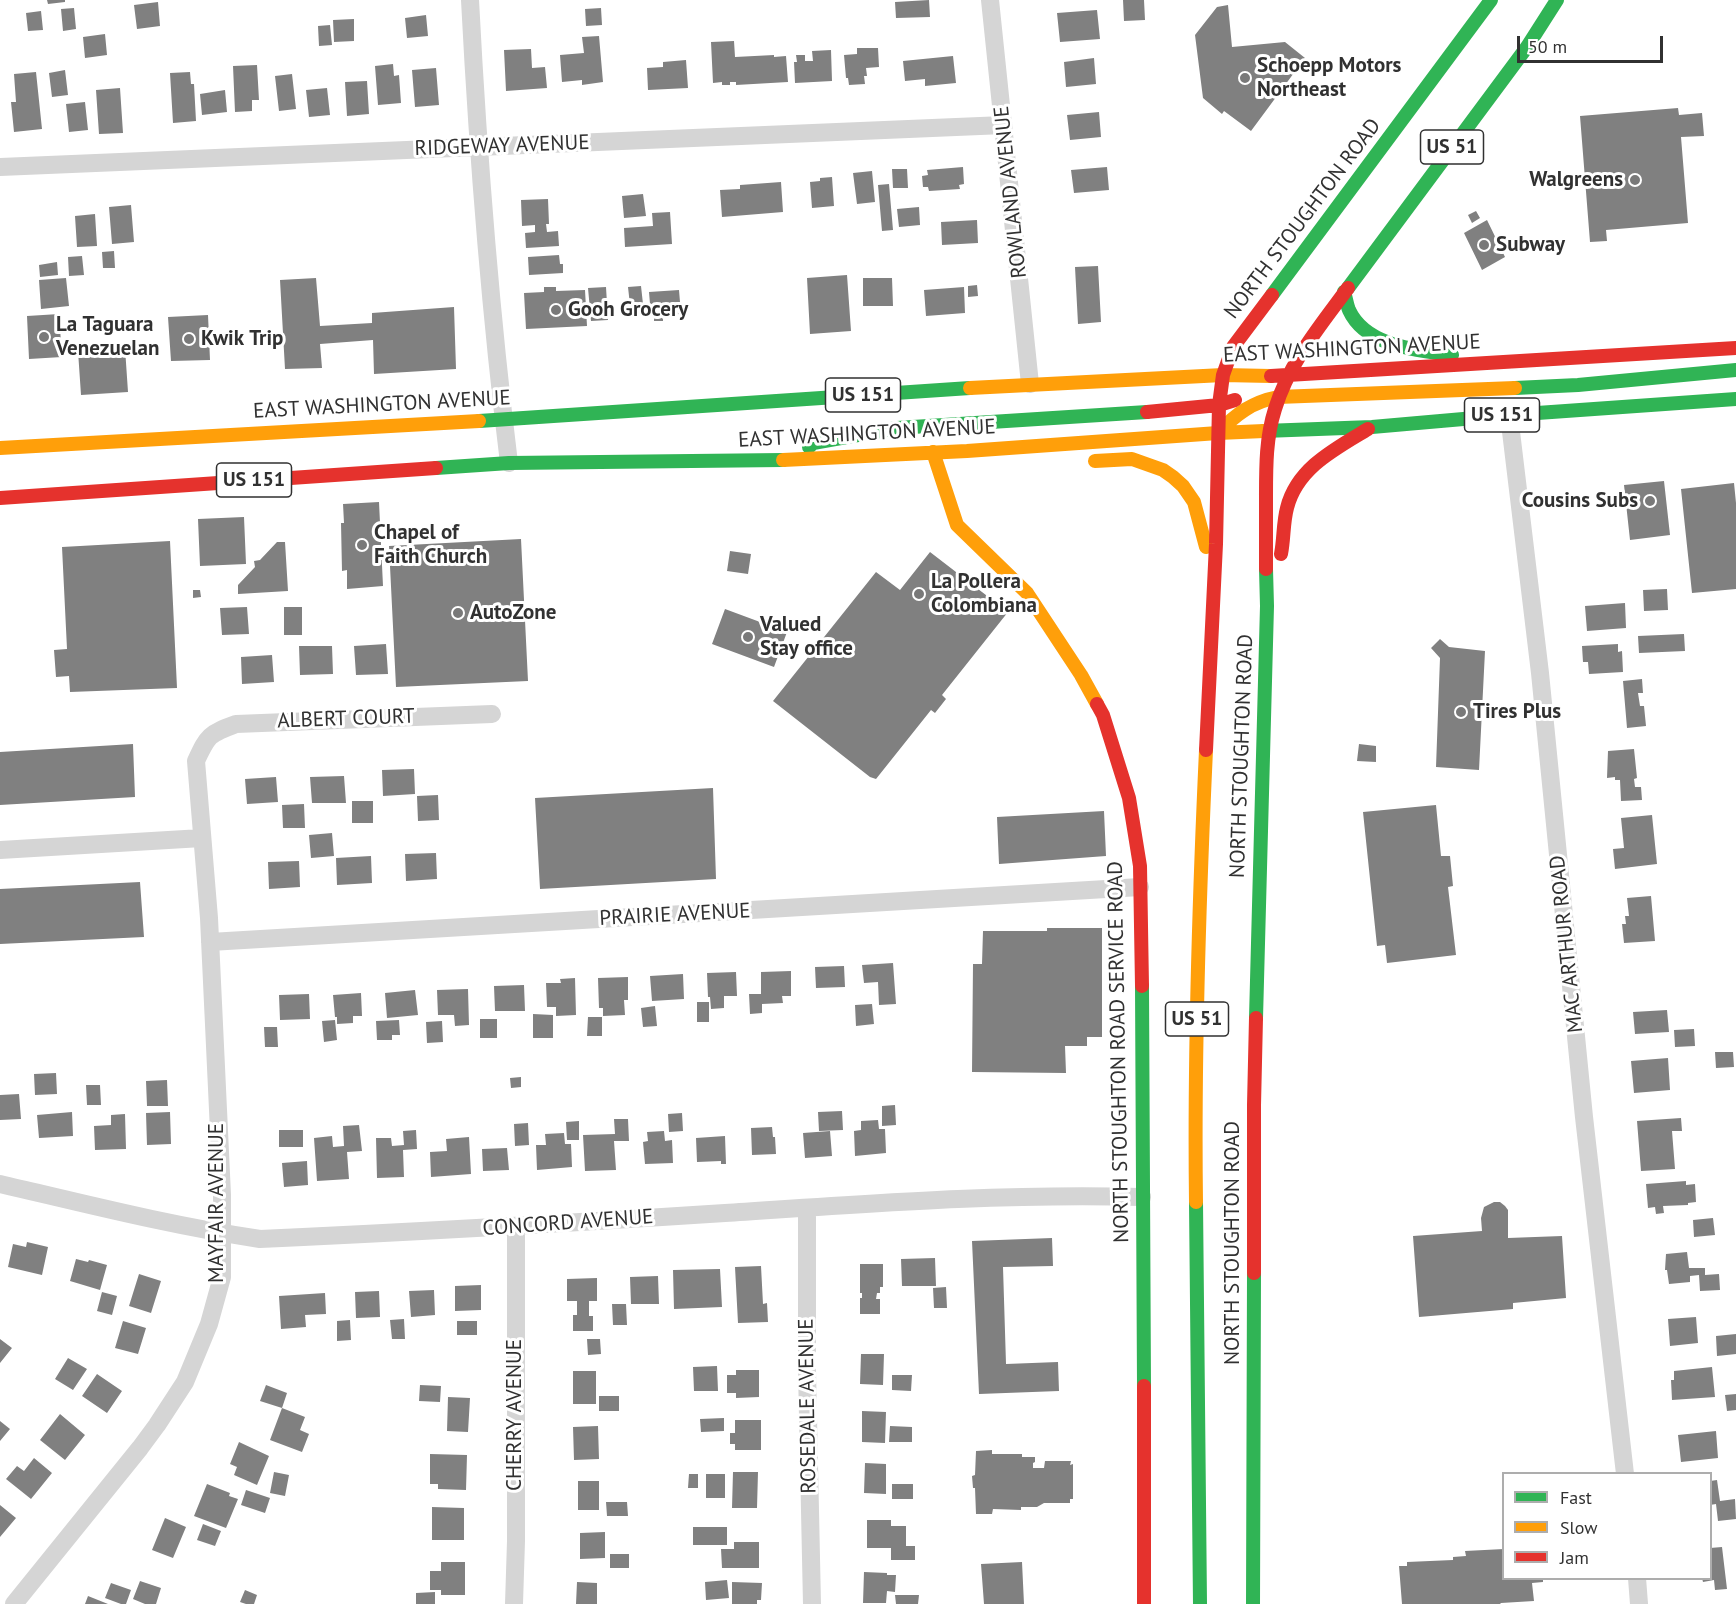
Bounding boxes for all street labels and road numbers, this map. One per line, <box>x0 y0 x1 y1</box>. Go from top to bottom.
street label: ROWLAND AVENUE <box>989 105 1033 279</box>
street label: NORTH STOUGHTON ROAD <box>1219 114 1387 324</box>
street label: RIDGEWAY AVENUE <box>414 130 590 162</box>
road number: US 51 <box>1420 130 1484 164</box>
street label: EAST WASHINGTON AVENUE <box>1223 330 1481 368</box>
road number: US 151 <box>826 378 900 412</box>
street label: EAST WASHINGTON AVENUE <box>253 386 511 424</box>
road number: US 151 <box>1464 398 1540 432</box>
street label: EAST WASHINGTON AVENUE <box>738 415 996 453</box>
road number: US 151 <box>216 463 292 497</box>
street label: NORTH STOUGHTON ROAD <box>1225 634 1259 878</box>
street label: ALBERT COURT <box>277 704 415 734</box>
street label: MAC ARTHUR ROAD <box>1545 854 1589 1034</box>
street label: NORTH STOUGHTON ROAD SERVICE ROAD <box>1103 861 1135 1243</box>
street label: PRAIRIE AVENUE <box>599 898 751 932</box>
road number: US 51 <box>1166 1002 1228 1036</box>
street label: NORTH STOUGHTON ROAD <box>1220 1121 1246 1365</box>
street label: MAYFAIR AVENUE <box>204 1123 230 1283</box>
street label: CONCORD AVENUE <box>482 1204 654 1242</box>
street label: ROSEDALE AVENUE <box>794 1318 822 1494</box>
street label: CHERRY AVENUE <box>502 1339 528 1491</box>

